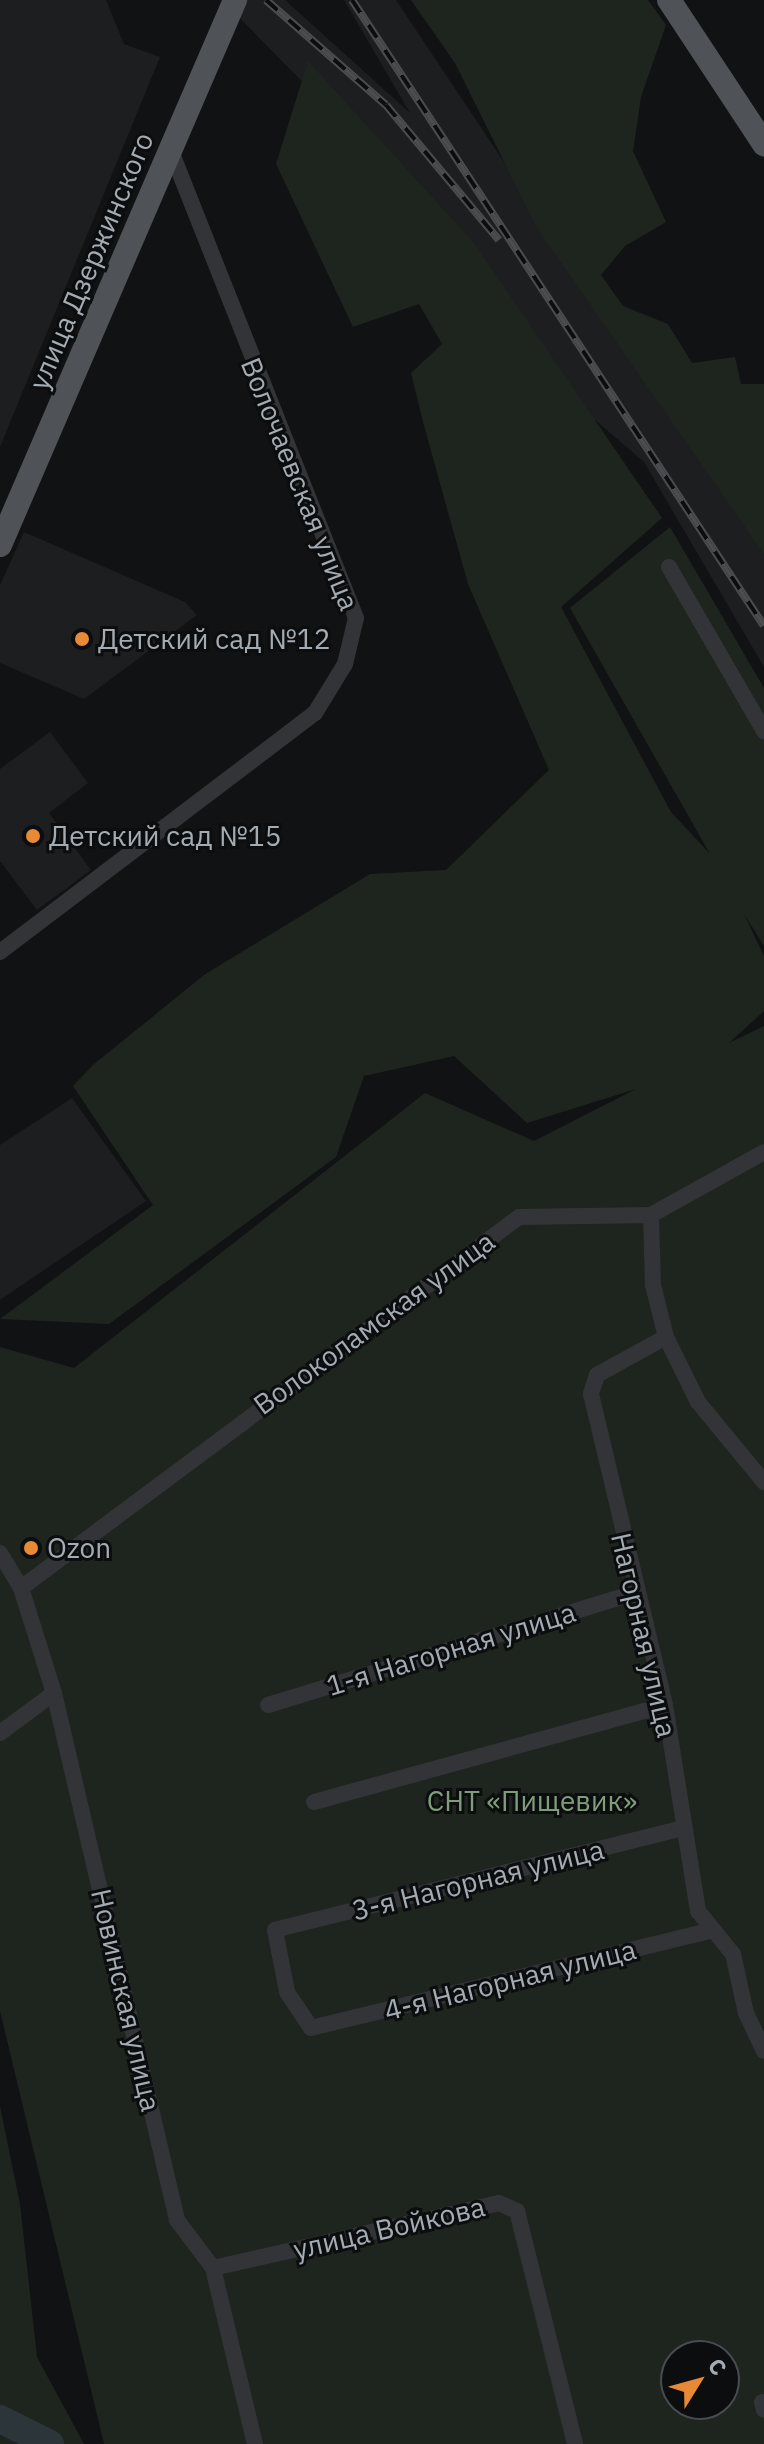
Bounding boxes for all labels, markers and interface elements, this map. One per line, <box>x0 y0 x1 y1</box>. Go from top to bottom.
street label: улица Дзержинского <box>22 127 160 395</box>
street label: Волочаевская улица <box>234 353 366 615</box>
place label: Детский сад №12 <box>98 622 330 656</box>
marker: Детский сад №12 <box>73 630 91 648</box>
place label: Детский сад №15 <box>49 819 281 853</box>
marker: Детский сад №15 <box>24 827 42 845</box>
street label: Волоколамская улица <box>247 1224 501 1422</box>
street label: Нагорная улица <box>604 1529 684 1741</box>
place label: Ozon <box>47 1531 111 1565</box>
marker: Ozon <box>22 1539 40 1557</box>
street label: 1-я Нагорная улица <box>323 1595 579 1703</box>
park label: СНТ «Пищевик» <box>427 1784 637 1818</box>
street label: 3-я Нагорная улица <box>349 1832 607 1928</box>
street label: Новинская улица <box>84 1885 168 2115</box>
street label: 4-я Нагорная улица <box>381 1932 639 2028</box>
street label: улица Войкова <box>290 2190 488 2266</box>
north arrow <box>660 2340 740 2420</box>
text: С <box>702 2352 734 2381</box>

